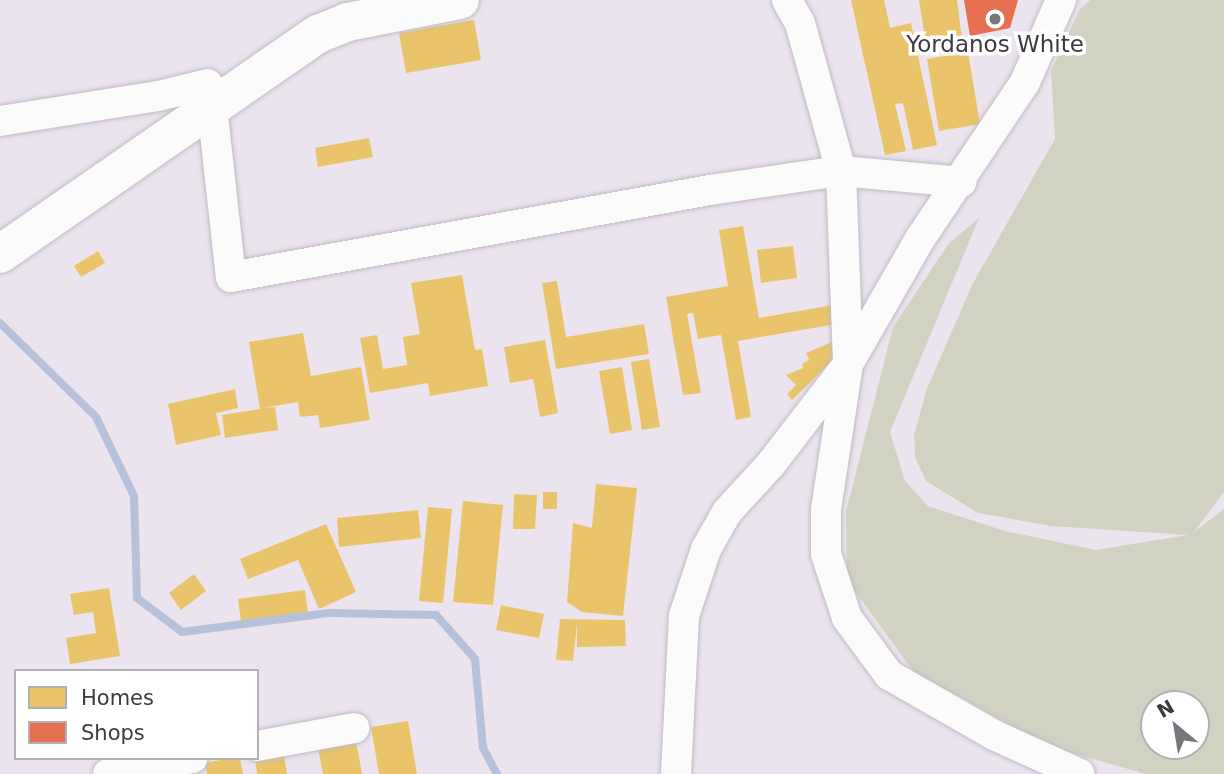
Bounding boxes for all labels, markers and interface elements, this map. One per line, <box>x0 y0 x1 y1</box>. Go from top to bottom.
marker: Yordanos White <box>987 11 1003 27</box>
place label: Yordanos White <box>906 30 1084 58</box>
legend <box>14 669 259 760</box>
text: Homes <box>81 686 154 710</box>
north arrow <box>1140 690 1210 760</box>
text: N <box>1153 695 1178 722</box>
text: Shops <box>81 721 145 745</box>

